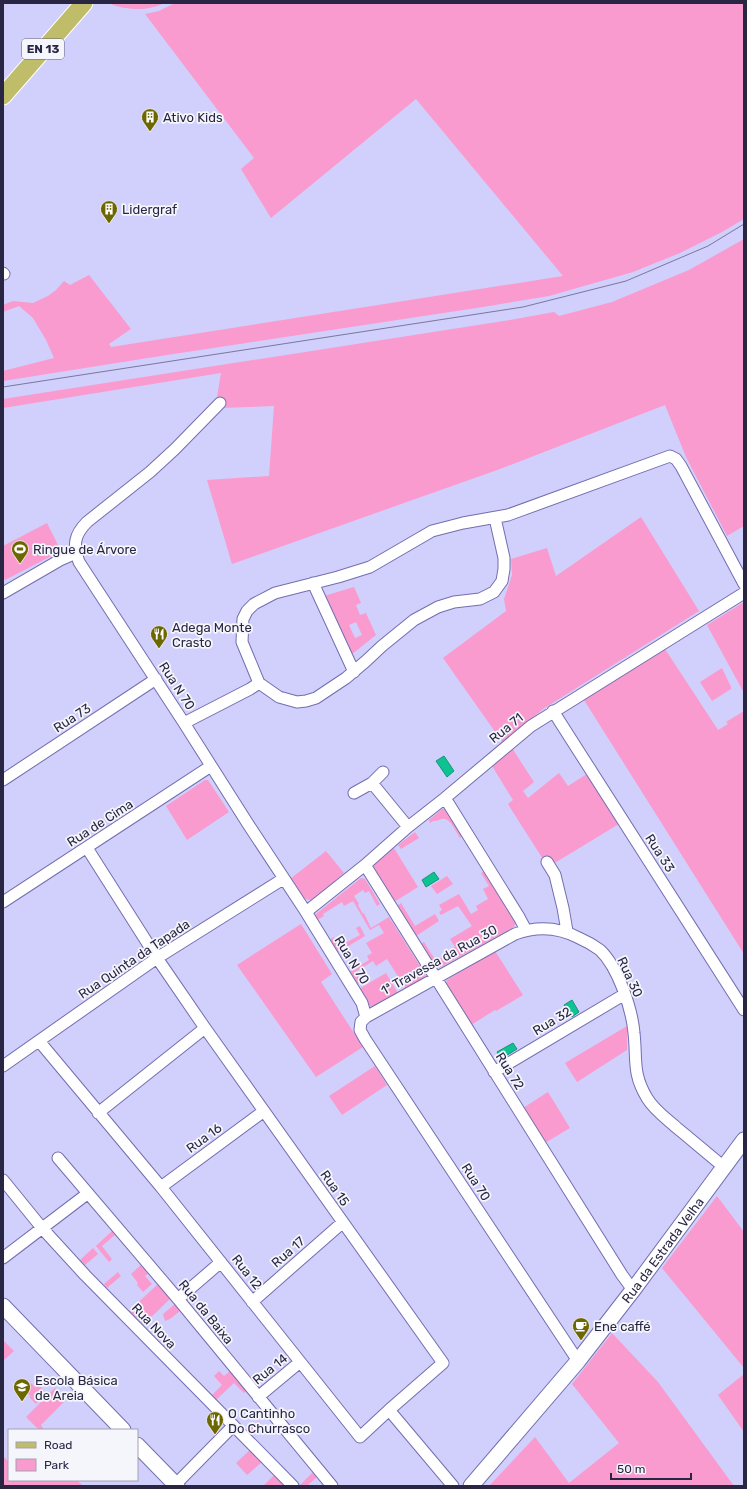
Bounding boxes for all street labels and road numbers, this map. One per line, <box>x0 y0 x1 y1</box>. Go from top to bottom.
road number: EN 13 <box>22 39 64 59</box>
street label: Rua N 70 <box>156 659 198 713</box>
street label: Rua 73 <box>51 700 94 736</box>
street label: Rua 71 <box>486 710 526 746</box>
street label: Rua de Cima <box>64 796 136 850</box>
street label: Rua 33 <box>642 831 678 875</box>
street label: Rua Quinta da Tapada <box>76 916 192 1002</box>
street label: 1ª Travessa da Rua 30 <box>378 922 500 998</box>
street label: Rua N 70 <box>331 933 373 987</box>
street label: Rua 30 <box>614 954 646 1000</box>
street label: Rua 32 <box>530 1004 574 1038</box>
street label: Rua 72 <box>493 1050 527 1092</box>
street label: Rua 16 <box>183 1120 225 1156</box>
street label: Rua 70 <box>458 1160 494 1204</box>
street label: Rua 15 <box>317 1167 353 1209</box>
street label: Rua da Estrada Velha <box>618 1194 707 1306</box>
street label: Rua 17 <box>268 1233 308 1270</box>
street label: Rua 12 <box>229 1252 265 1292</box>
street label: Rua da Baixa <box>176 1277 236 1347</box>
street label: Rua Nova <box>129 1300 179 1352</box>
street label: Rua 14 <box>250 1350 290 1388</box>

